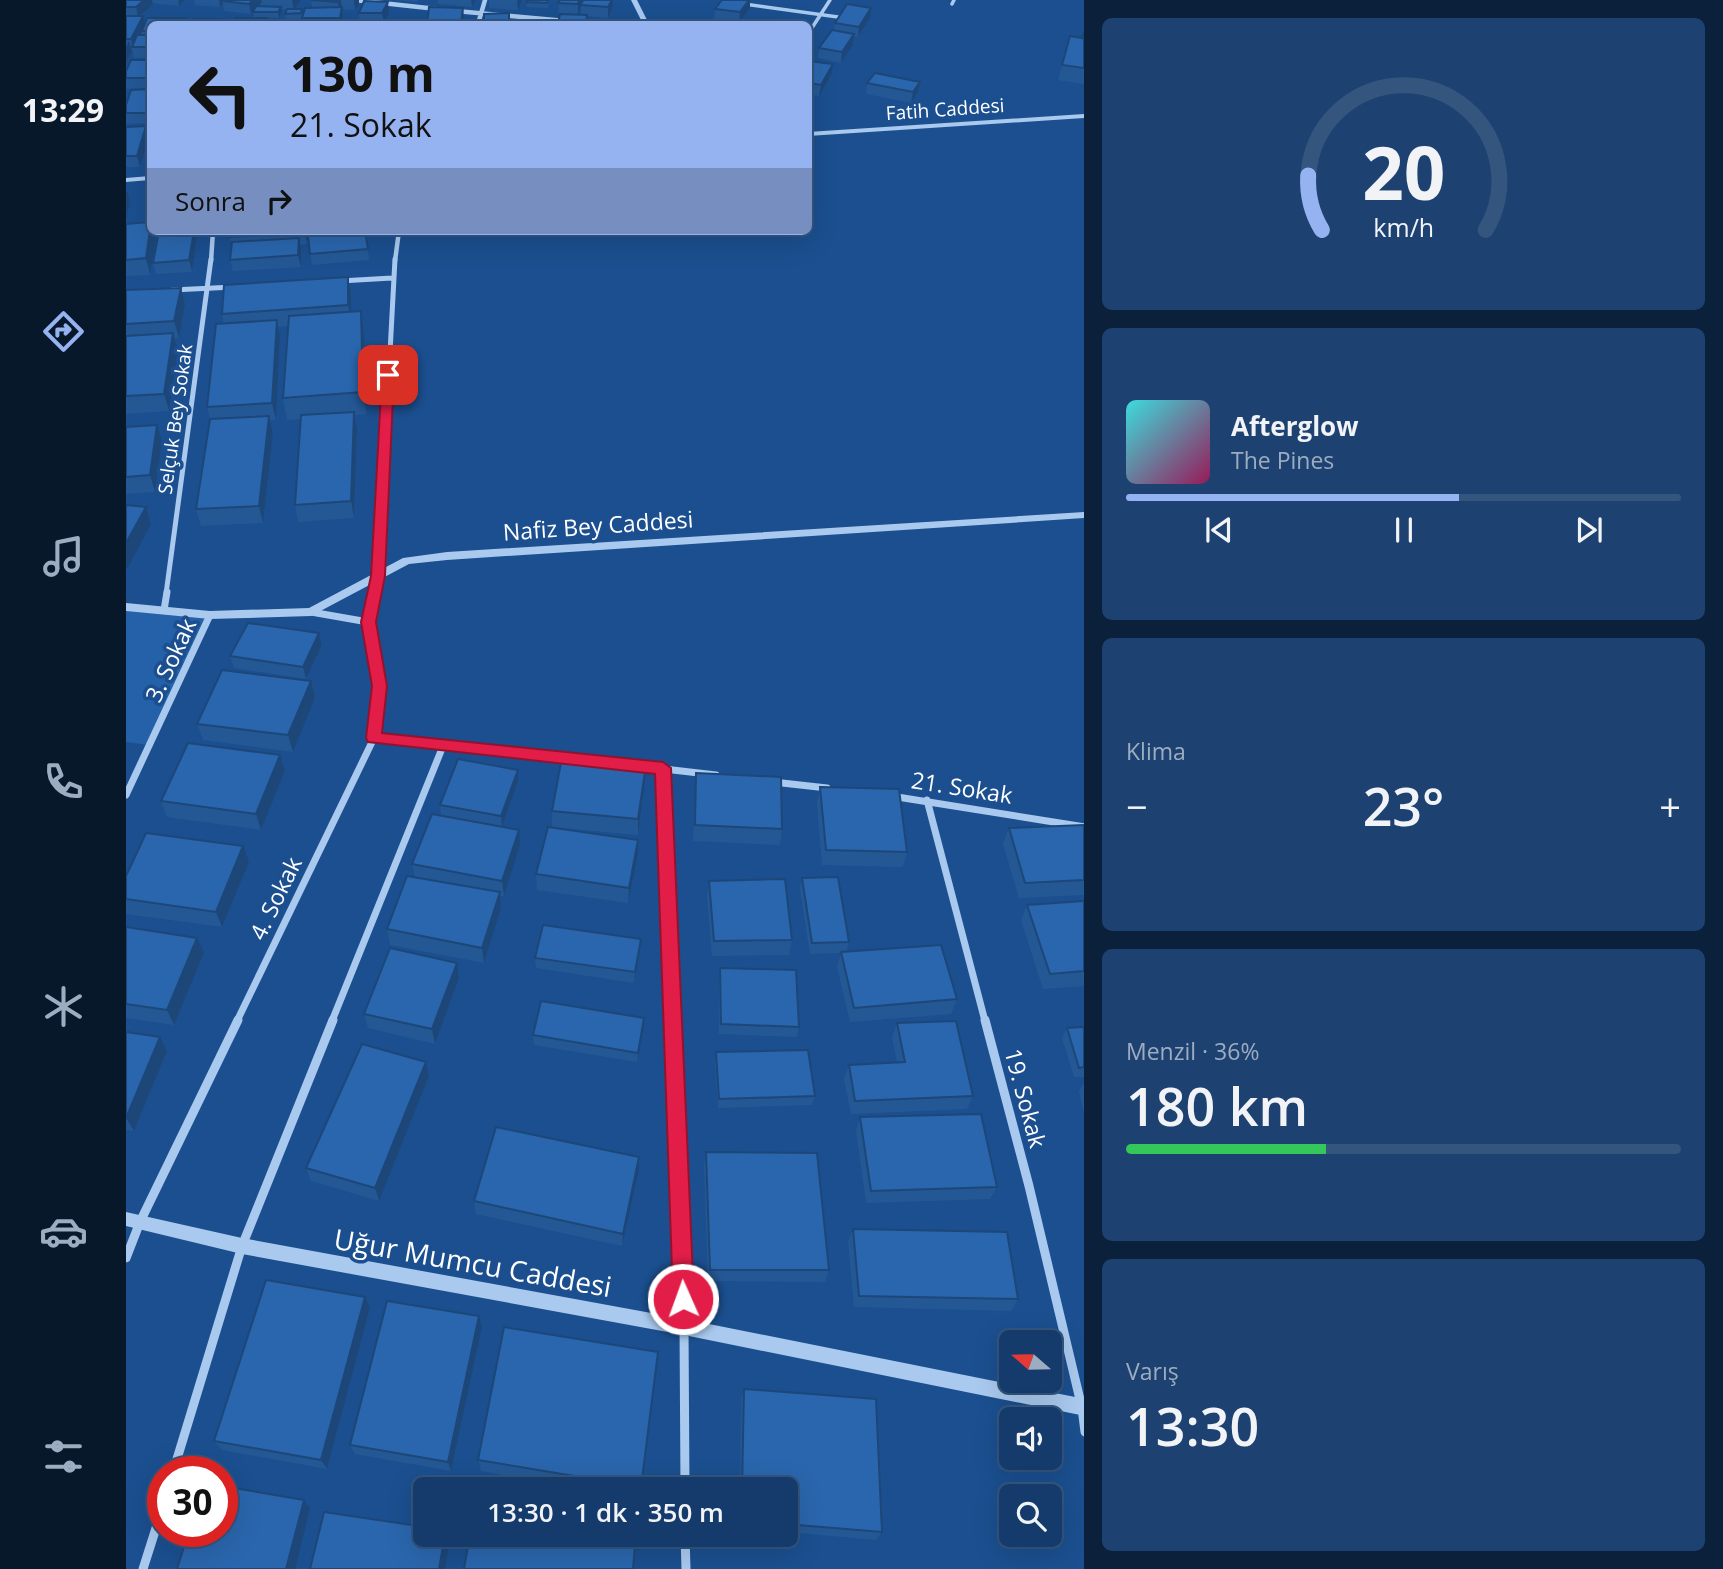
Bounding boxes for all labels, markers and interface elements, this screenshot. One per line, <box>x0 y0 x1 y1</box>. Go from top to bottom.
text: 130 m <box>290 40 435 106</box>
icon: left <box>175 49 266 140</box>
text: 13:29 <box>22 88 104 131</box>
street label: Fatih Caddesi <box>885 92 1005 126</box>
text: 21. Sokak <box>290 103 432 146</box>
text: 20 <box>1362 122 1445 221</box>
icon: right <box>260 182 298 220</box>
text: Sonra <box>175 183 246 219</box>
text: km/h <box>1373 210 1434 244</box>
icon: directions <box>39 307 88 356</box>
street label: Selçuk Bey Sokak <box>152 342 198 496</box>
pin <box>358 345 418 405</box>
icon: arrive <box>369 356 407 394</box>
text: Afterglow <box>1231 408 1358 444</box>
text: The Pines <box>1231 444 1334 476</box>
street label: Nafiz Bey Caddesi <box>502 502 694 548</box>
icon: previous <box>1200 511 1238 549</box>
icon: pause <box>1385 511 1423 549</box>
icon: next <box>1570 511 1608 549</box>
icon: music <box>39 532 88 581</box>
street label: 3. Sokak <box>137 613 203 707</box>
text: Klima <box>1126 735 1186 767</box>
icon: phone <box>39 757 88 806</box>
street label: 21. Sokak <box>909 763 1015 811</box>
text: 23° <box>1363 770 1444 841</box>
text: − <box>1126 780 1148 832</box>
text: + <box>1659 780 1681 832</box>
street label: 4. Sokak <box>241 851 309 945</box>
icon: climate <box>39 982 88 1031</box>
text: Menzil · 36% <box>1126 1035 1259 1067</box>
street label: 19. Sokak <box>997 1045 1055 1151</box>
text: 180 km <box>1126 1070 1308 1141</box>
icon: car <box>39 1207 88 1256</box>
street label: Uğur Mumcu Caddesi <box>331 1219 615 1305</box>
position arrow <box>646 1262 720 1336</box>
north arrow <box>999 1330 1062 1393</box>
map controls <box>999 1330 1062 1547</box>
text: Varış <box>1126 1355 1179 1387</box>
text: 13:30 <box>1126 1390 1259 1461</box>
button: sound <box>999 1407 1062 1470</box>
icon: filters <box>39 1432 88 1481</box>
speed limit sign: 30 <box>147 1456 238 1547</box>
button: search <box>999 1484 1062 1547</box>
text: 13:30 · 1 dk · 350 m <box>487 1494 724 1530</box>

